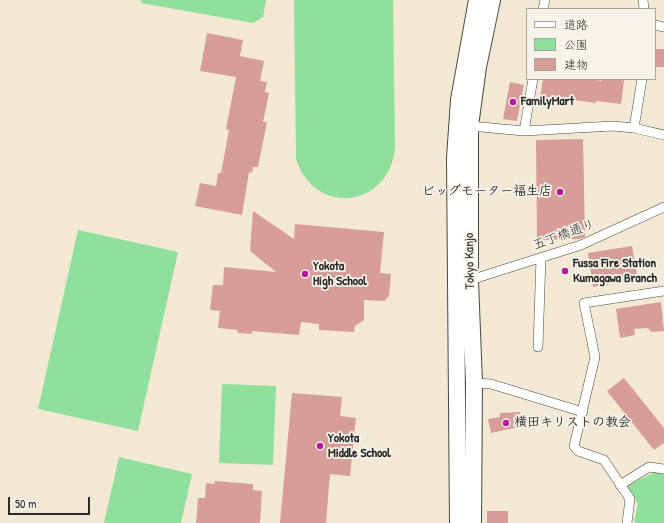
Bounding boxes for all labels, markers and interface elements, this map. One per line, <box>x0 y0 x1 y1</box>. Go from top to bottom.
legend <box>526 8 656 80</box>
text: 道路 <box>564 16 588 33</box>
text: 公園 <box>564 36 588 53</box>
text: 建物 <box>564 56 588 73</box>
place label: FamilyMart <box>521 94 574 110</box>
marker: FamilyMart <box>508 97 518 107</box>
place label: ビッグモーター福生店 <box>422 184 552 200</box>
marker: ビッグモーター福生店 <box>555 187 565 197</box>
street label: 五丁橋通り <box>531 217 597 253</box>
street label: Tokyo Kanjo <box>462 233 478 289</box>
place label: Fussa Fire Station Kumagawa Branch <box>573 256 657 287</box>
place label: Yokota High School <box>313 259 367 290</box>
marker: Fussa Fire Station Kumagawa Branch <box>560 266 570 276</box>
marker: Yokota High School <box>300 269 310 279</box>
place label: 横田キリストの教会 <box>514 415 631 431</box>
marker: 横田キリストの教会 <box>501 418 511 428</box>
place label: Yokota Middle School <box>328 431 391 462</box>
marker: Yokota Middle School <box>315 441 325 451</box>
scale bar <box>10 489 92 515</box>
text: 50 m <box>15 495 36 512</box>

